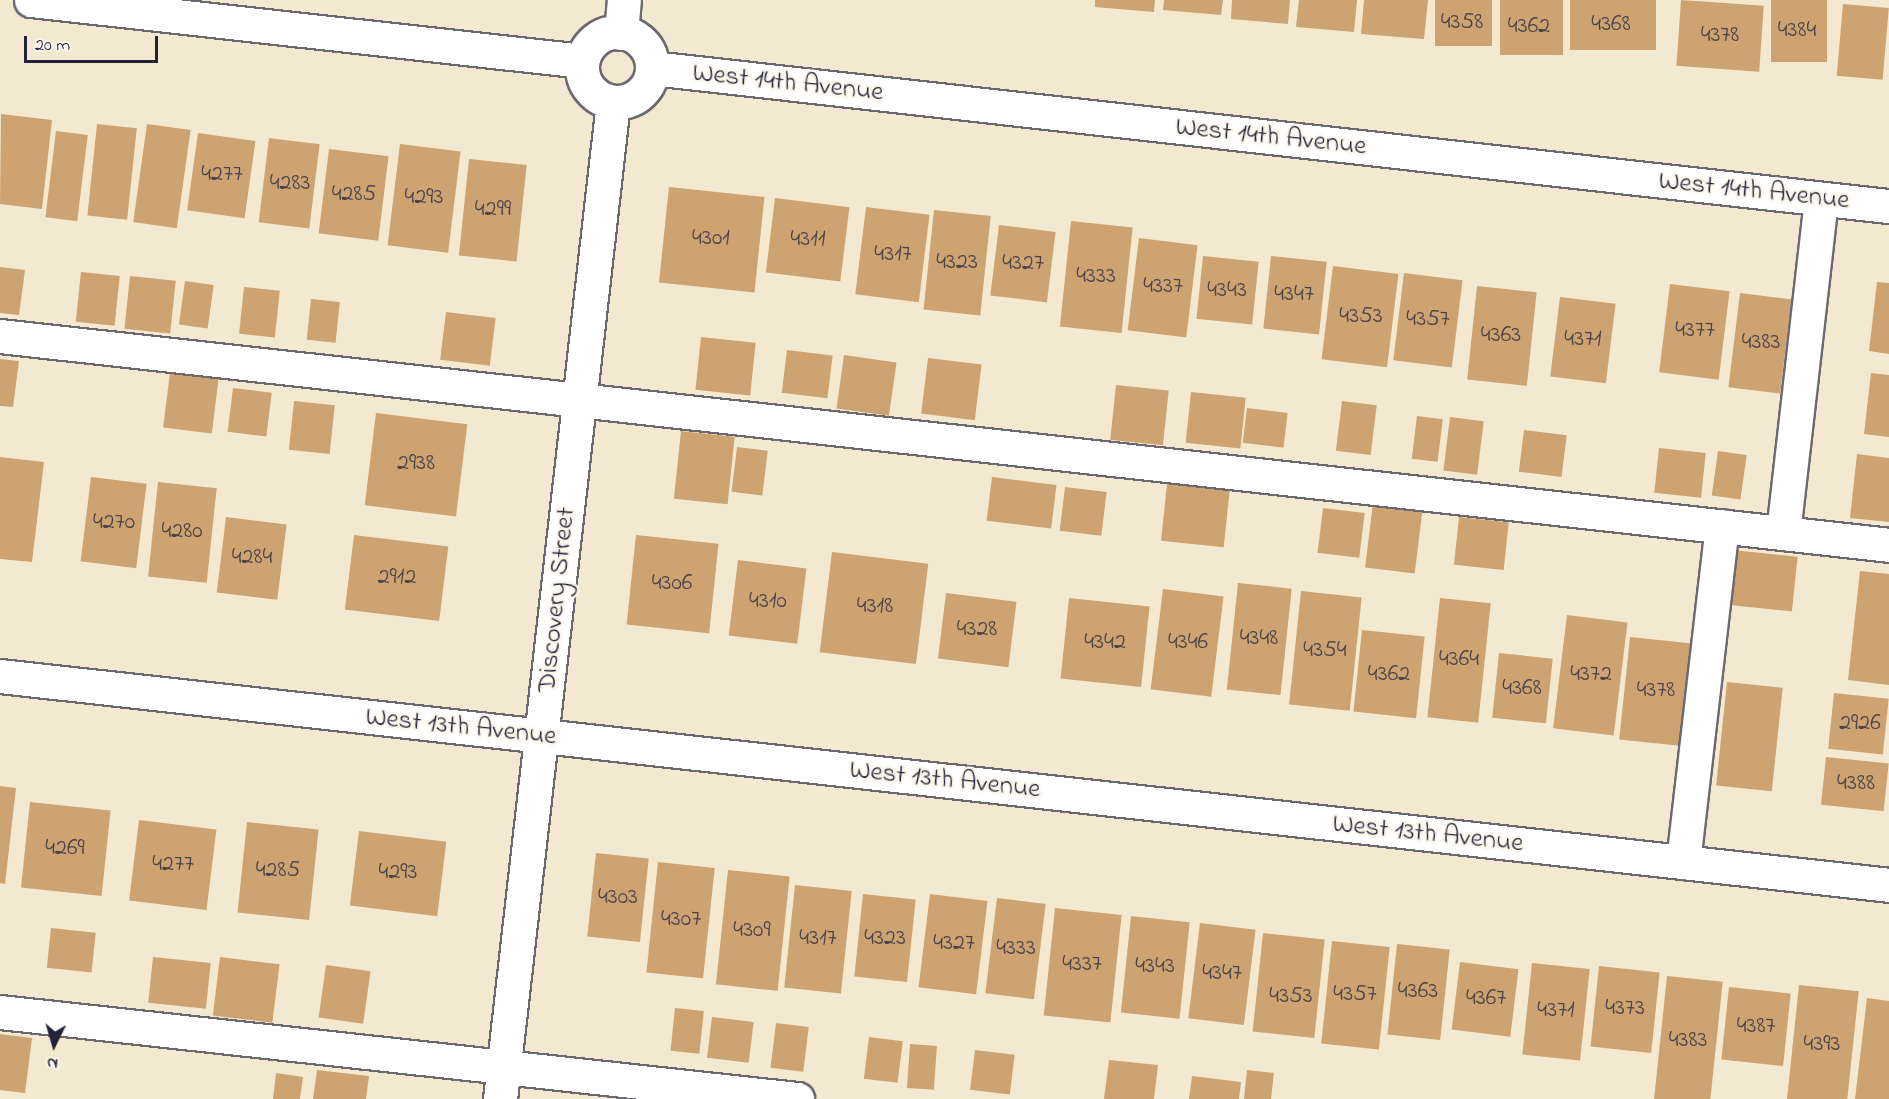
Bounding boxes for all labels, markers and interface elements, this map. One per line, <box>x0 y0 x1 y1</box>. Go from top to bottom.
house number: 4358 <box>1441 9 1483 37</box>
house number: 4368 <box>1591 11 1631 39</box>
house number: 4362 <box>1508 13 1550 41</box>
house number: 4384 <box>1778 17 1816 45</box>
house number: 4378 <box>1701 22 1739 50</box>
scale bar <box>27 24 160 62</box>
text: 20 m <box>35 33 70 59</box>
street label: West 14th Avenue <box>691 57 885 109</box>
street label: West 14th Avenue <box>1174 111 1368 163</box>
house number: 4277 <box>201 161 243 189</box>
street label: West 14th Avenue <box>1657 165 1851 217</box>
house number: 4283 <box>270 170 310 198</box>
house number: 4285 <box>332 181 376 209</box>
house number: 4293 <box>405 184 443 212</box>
house number: 4299 <box>475 196 511 224</box>
house number: 4301 <box>692 225 730 253</box>
house number: 4311 <box>790 226 826 254</box>
house number: 4317 <box>874 241 912 269</box>
house number: 4323 <box>936 249 978 277</box>
house number: 4327 <box>1002 250 1044 278</box>
house number: 4333 <box>1076 263 1116 291</box>
house number: 4337 <box>1143 273 1183 301</box>
house number: 4343 <box>1207 277 1247 305</box>
house number: 4347 <box>1274 281 1314 309</box>
house number: 4353 <box>1339 303 1383 331</box>
house number: 4357 <box>1406 306 1450 334</box>
house number: 4377 <box>1675 317 1715 345</box>
house number: 4363 <box>1481 322 1521 350</box>
house number: 4371 <box>1564 326 1602 354</box>
house number: 4383 <box>1742 329 1780 357</box>
house number: 2938 <box>397 450 435 478</box>
street label: Discovery Street <box>531 506 583 694</box>
house number: 4270 <box>93 509 135 537</box>
house number: 4280 <box>161 518 203 546</box>
house number: 4284 <box>232 544 272 572</box>
house number: 2912 <box>378 564 416 592</box>
house number: 4306 <box>652 570 692 598</box>
house number: 4310 <box>749 588 787 616</box>
house number: 4318 <box>857 593 893 621</box>
house number: 4328 <box>957 616 997 644</box>
house number: 4348 <box>1240 625 1278 653</box>
house number: 4342 <box>1084 629 1126 657</box>
house number: 4346 <box>1168 629 1208 657</box>
house number: 4354 <box>1303 637 1347 665</box>
house number: 4364 <box>1439 646 1479 674</box>
house number: 4362 <box>1368 661 1410 689</box>
house number: 4372 <box>1570 661 1612 689</box>
house number: 4368 <box>1502 675 1542 703</box>
house number: 4378 <box>1637 677 1675 705</box>
street label: West 13th Avenue <box>364 701 558 753</box>
house number: 2926 <box>1839 710 1881 738</box>
street label: West 13th Avenue <box>848 754 1042 806</box>
house number: 4388 <box>1837 770 1875 798</box>
street label: West 13th Avenue <box>1331 808 1525 860</box>
house number: 4269 <box>45 835 85 863</box>
house number: 4277 <box>152 851 194 879</box>
house number: 4285 <box>256 857 300 885</box>
house number: 4293 <box>379 859 417 887</box>
house number: 4303 <box>598 884 638 912</box>
house number: 4307 <box>661 906 701 934</box>
house number: 4309 <box>733 917 771 945</box>
house number: 4317 <box>799 925 837 953</box>
house number: 4323 <box>864 925 906 953</box>
house number: 4327 <box>933 930 975 958</box>
house number: 4333 <box>996 935 1036 963</box>
house number: 4337 <box>1062 951 1102 979</box>
house number: 4343 <box>1135 953 1175 981</box>
house number: 4347 <box>1202 960 1242 988</box>
house number: 4363 <box>1398 978 1438 1006</box>
house number: 4357 <box>1333 981 1377 1009</box>
house number: 4353 <box>1269 983 1313 1011</box>
house number: 4367 <box>1466 985 1506 1013</box>
house number: 4373 <box>1605 995 1645 1023</box>
house number: 4371 <box>1537 997 1575 1025</box>
house number: 4387 <box>1737 1013 1775 1041</box>
north arrow <box>24 1015 84 1075</box>
house number: 4383 <box>1669 1027 1707 1055</box>
house number: 4393 <box>1804 1031 1840 1059</box>
text: N <box>46 1051 59 1075</box>

